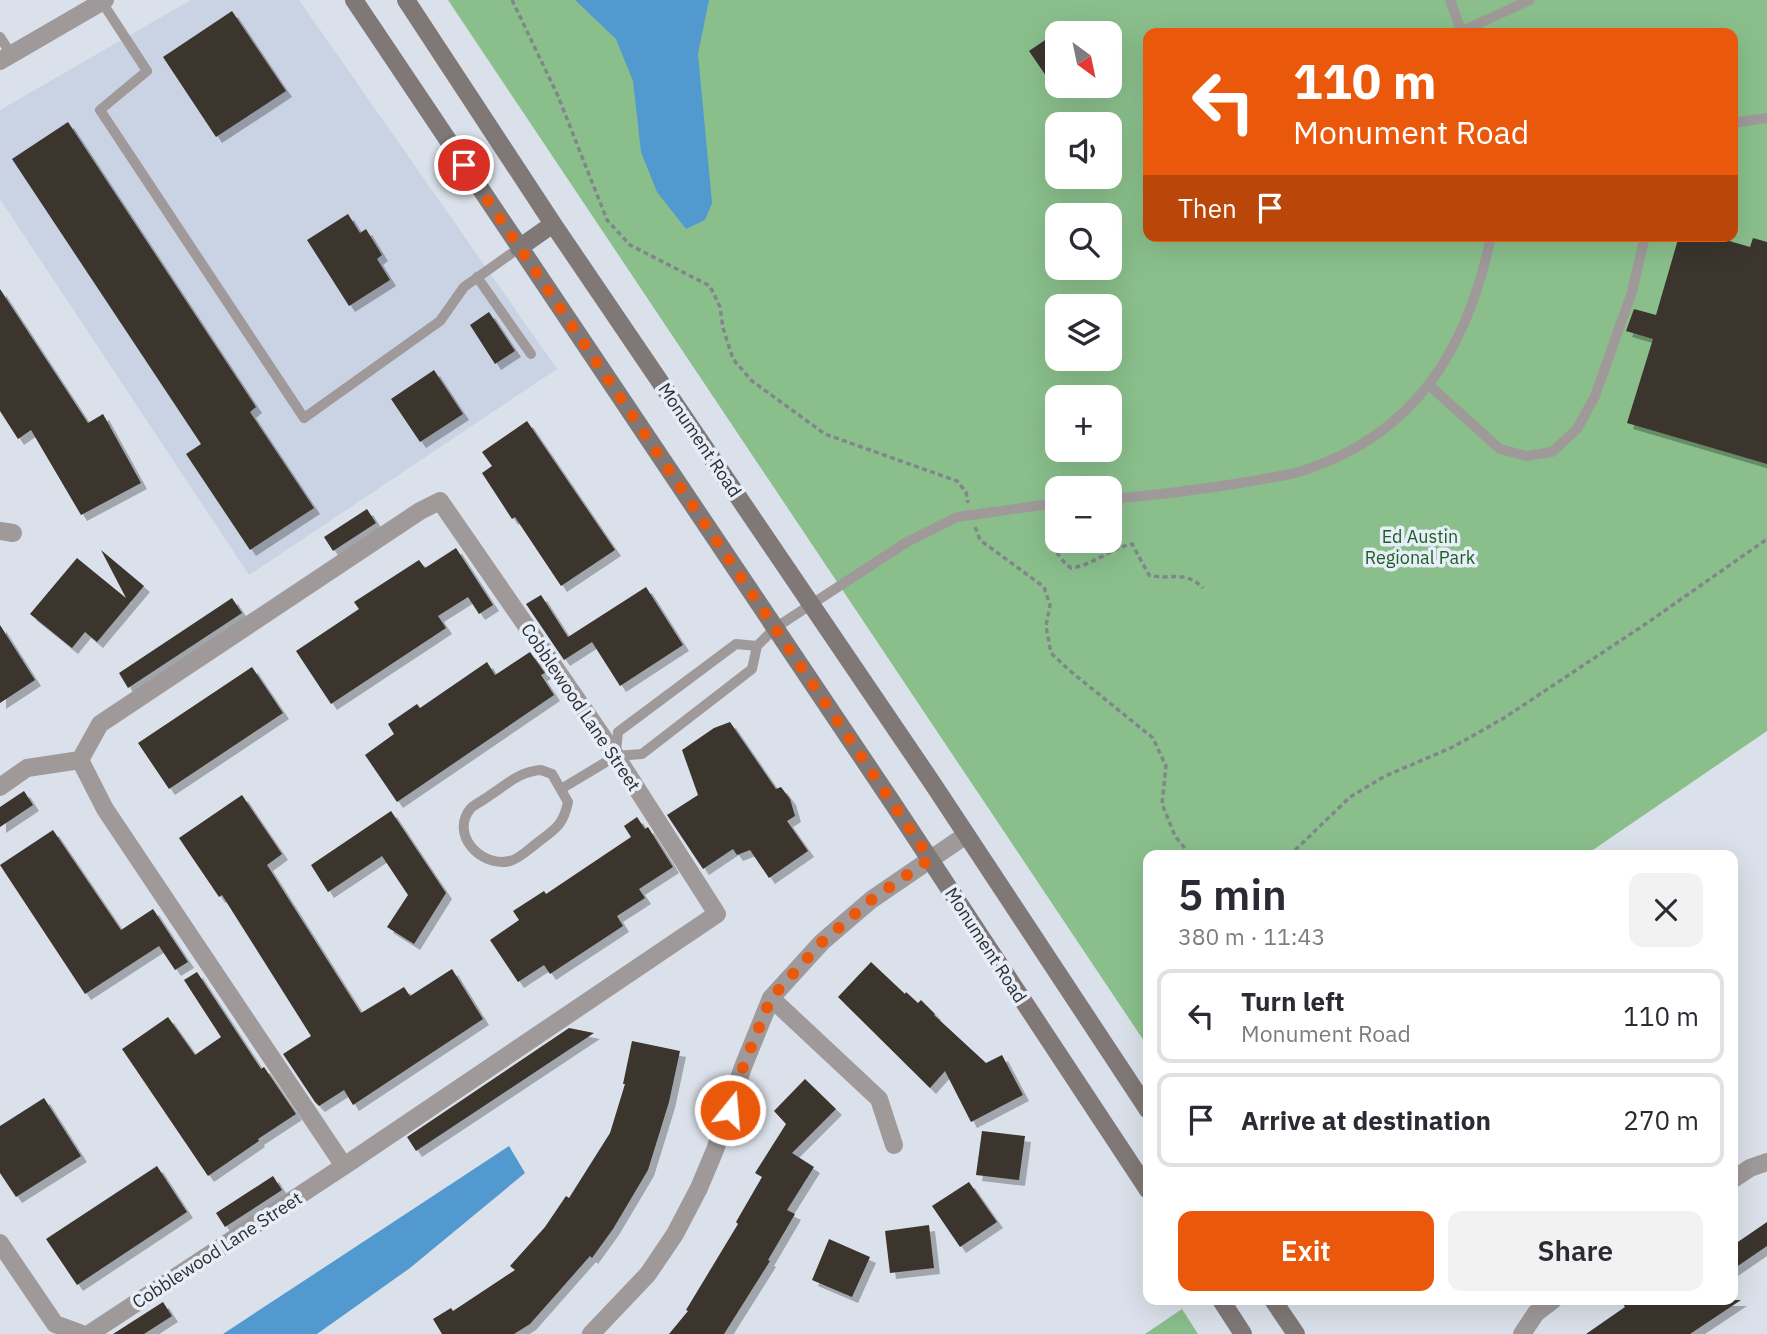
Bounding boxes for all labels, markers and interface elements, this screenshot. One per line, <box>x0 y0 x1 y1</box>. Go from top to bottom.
north arrow <box>1045 21 1122 98</box>
map controls <box>1045 21 1122 553</box>
text: 110 m <box>1293 49 1437 112</box>
icon: left <box>1178 56 1269 147</box>
text: Monument Road <box>1293 111 1529 153</box>
button: sound <box>1045 112 1122 189</box>
pin <box>434 135 494 195</box>
icon: arrive <box>445 146 483 184</box>
icon: arrive <box>1251 189 1289 227</box>
text: Then <box>1178 191 1237 225</box>
button: search <box>1045 203 1122 280</box>
button: layers <box>1045 294 1122 371</box>
street label: Monument Road <box>653 378 747 502</box>
button: + <box>1045 385 1122 462</box>
button: − <box>1045 476 1122 553</box>
park label: Ed Austin Regional Park <box>1365 525 1476 569</box>
street label: Cobblewood Lane Street <box>516 619 646 795</box>
text: 5 min <box>1178 867 1287 922</box>
button: close <box>1629 873 1703 947</box>
street label: Monument Road <box>940 883 1032 1007</box>
text: 380 m · 11:43 <box>1178 921 1325 951</box>
text: Turn left <box>1241 984 1344 1018</box>
icon: left <box>1182 997 1220 1035</box>
text: 110 m <box>1623 999 1699 1033</box>
text: Monument Road <box>1241 1018 1411 1048</box>
position arrow <box>693 1073 767 1147</box>
icon: arrive <box>1182 1101 1220 1139</box>
text: Arrive at destination <box>1241 1103 1491 1137</box>
text: 270 m <box>1623 1103 1699 1137</box>
street label: Cobblewood Lane Street <box>128 1187 306 1313</box>
button: Exit <box>1178 1211 1434 1291</box>
button: Share <box>1448 1211 1703 1291</box>

